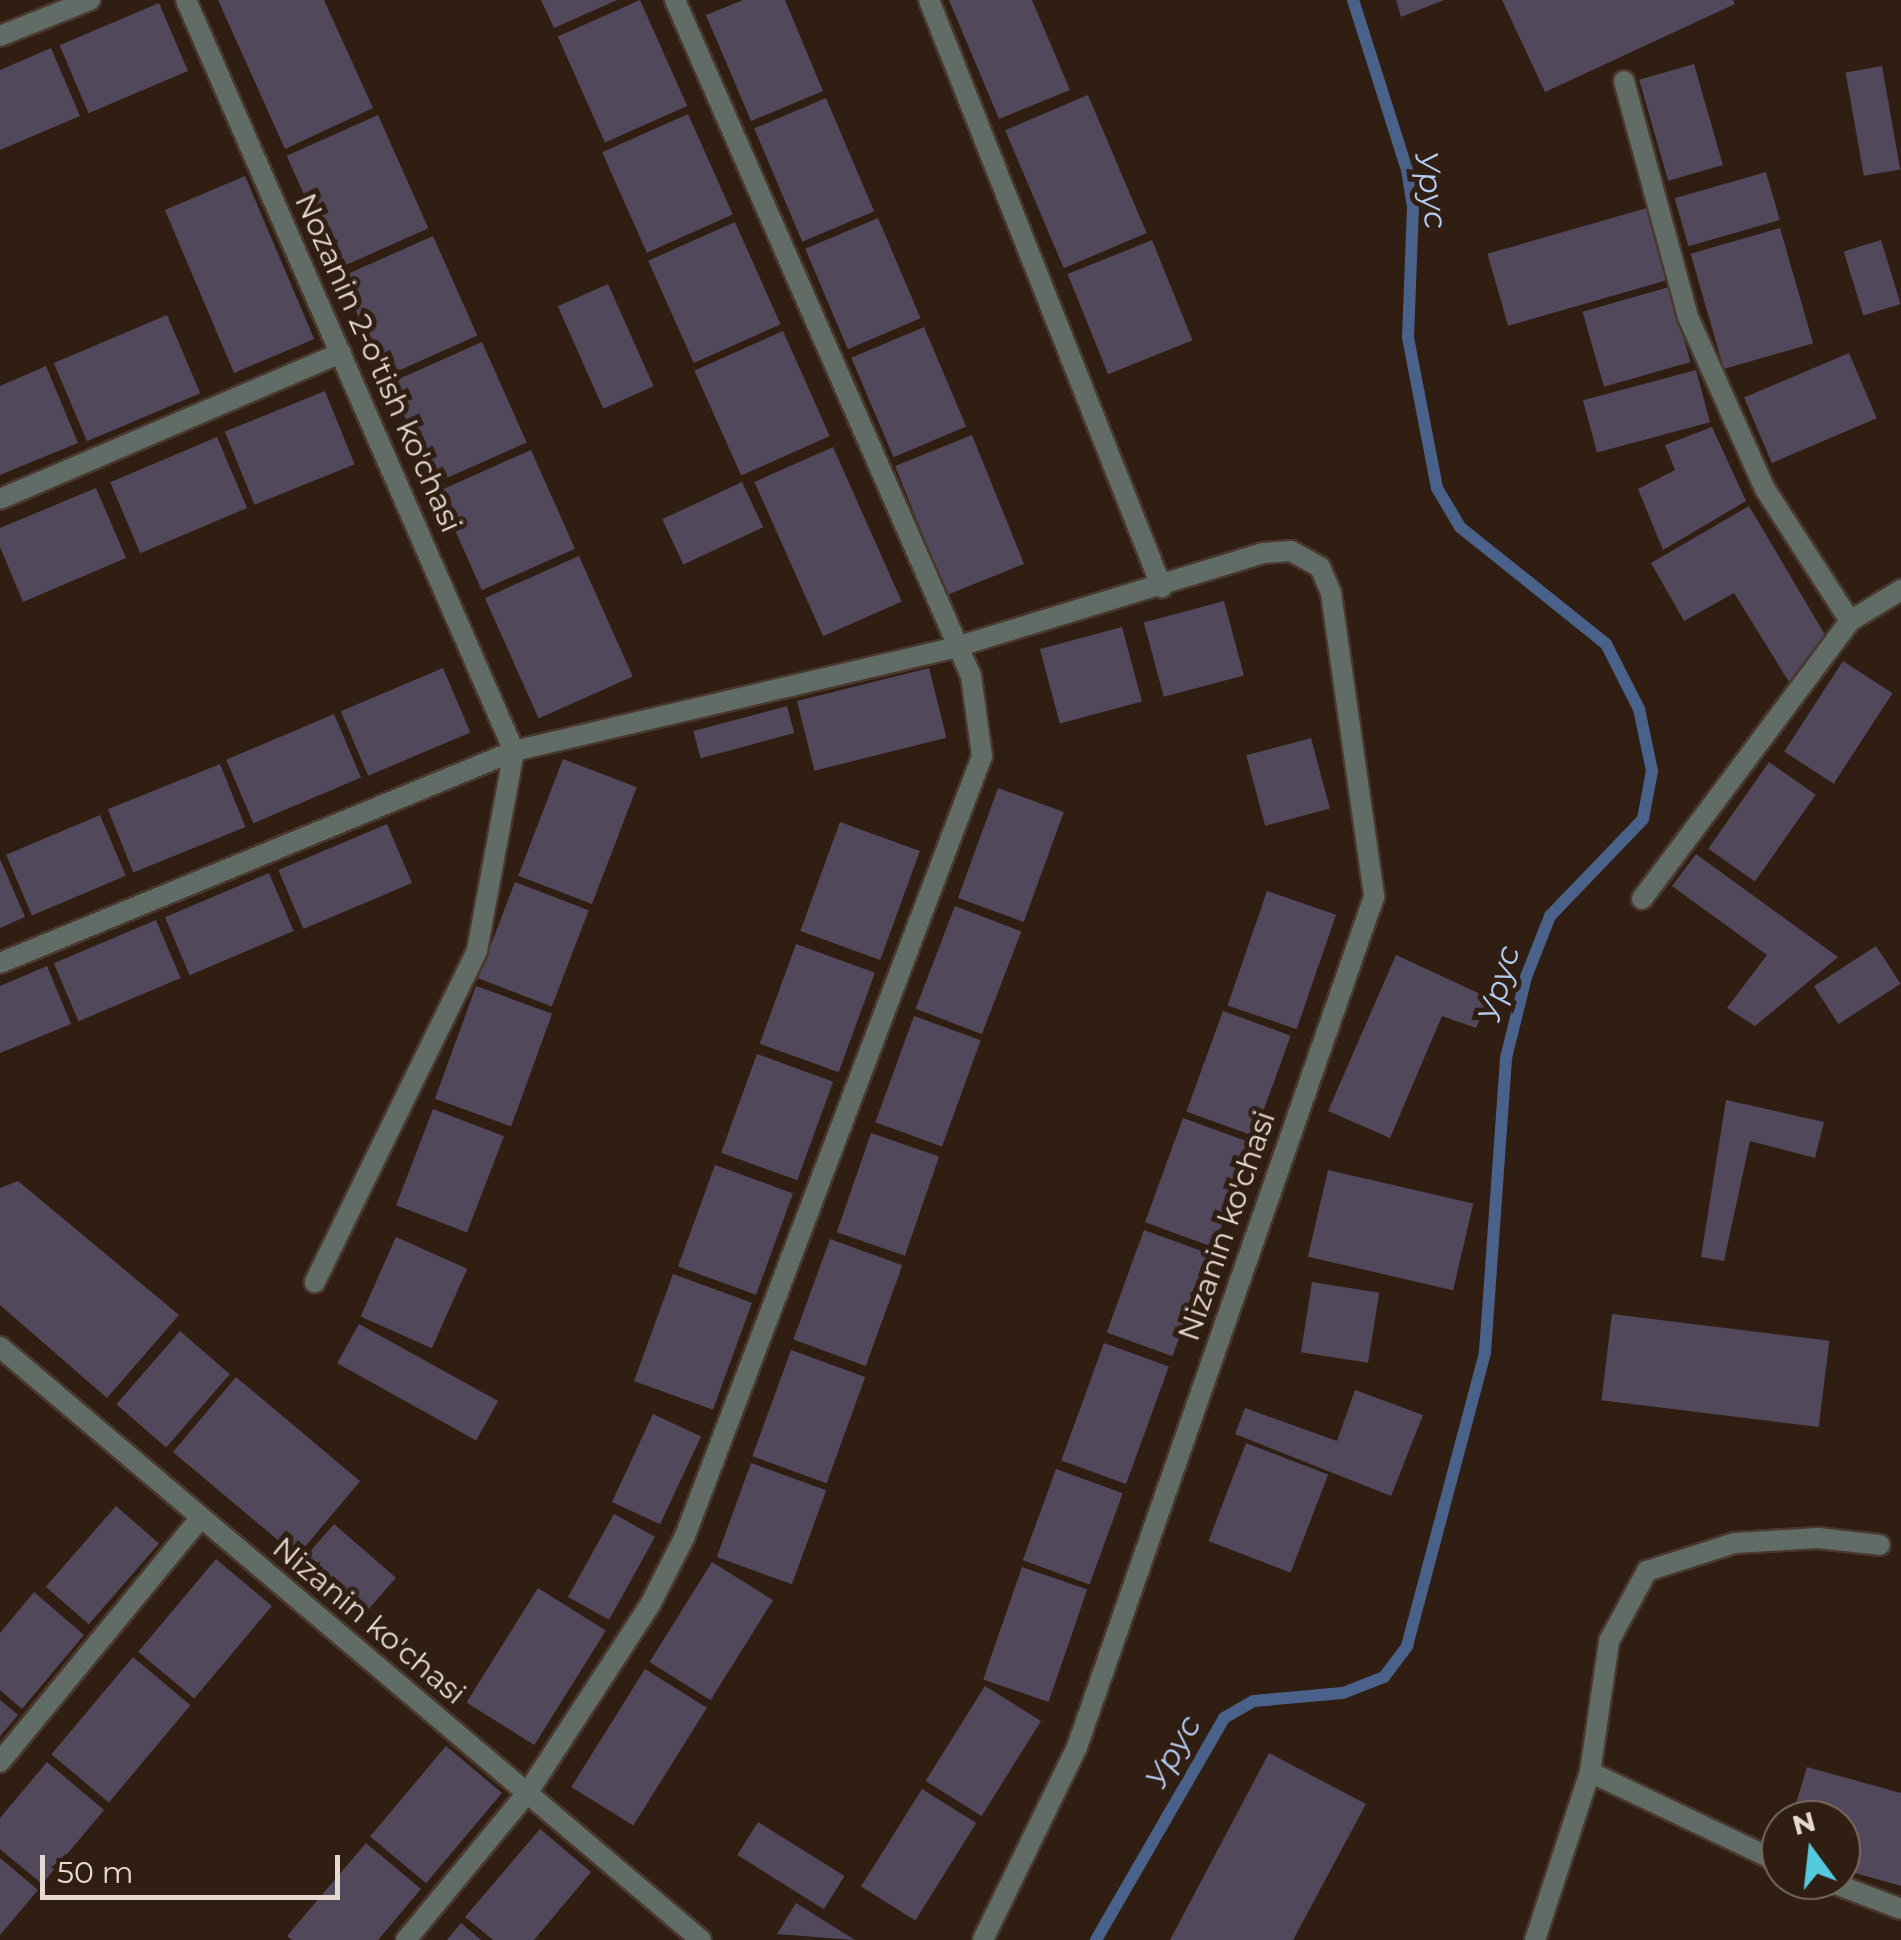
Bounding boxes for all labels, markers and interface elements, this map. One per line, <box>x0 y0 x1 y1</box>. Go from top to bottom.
water label: Урус <box>1407 149 1455 231</box>
street label: Nozanin 2-o'tish ko'chasi <box>287 188 469 538</box>
water label: Урус <box>1470 941 1528 1027</box>
street label: Nizanin ko'chasi <box>1171 1106 1283 1346</box>
street label: Nizanin ko'chasi <box>265 1530 473 1712</box>
water label: Урус <box>1137 1709 1209 1795</box>
north arrow <box>1761 1800 1861 1900</box>
text: N <box>1788 1804 1819 1842</box>
scale bar <box>45 1835 345 1897</box>
text: 50 m <box>57 1854 134 1891</box>

